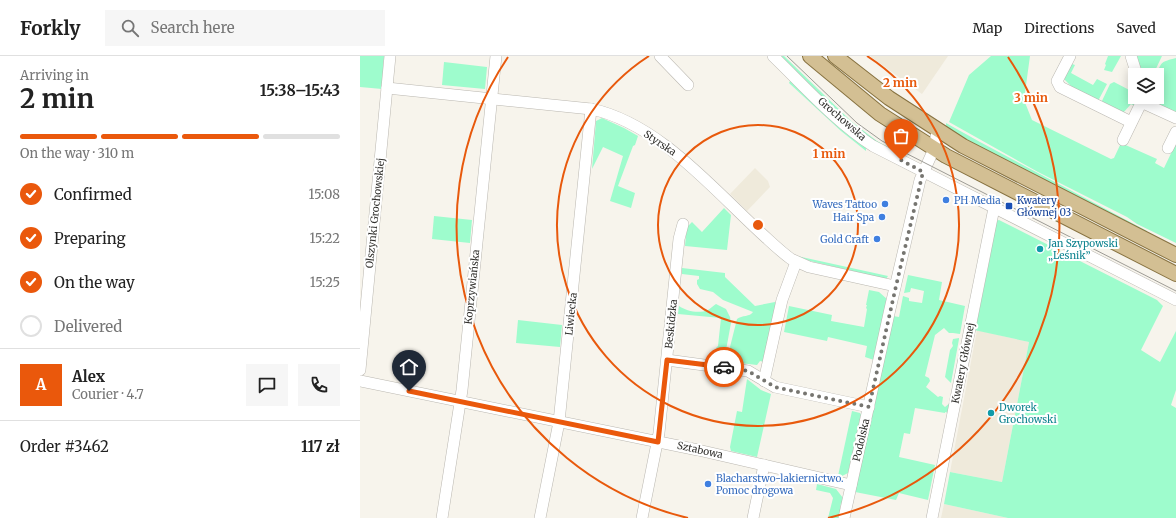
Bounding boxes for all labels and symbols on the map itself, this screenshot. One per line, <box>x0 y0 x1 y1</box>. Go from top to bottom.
text: 2 min <box>883 75 917 90</box>
text: 3 min <box>1014 90 1048 105</box>
street label: Grochowska <box>815 95 869 144</box>
pin <box>884 119 918 160</box>
street label: Styrska <box>641 127 679 159</box>
text: 1 min <box>813 146 845 161</box>
street label: Olszynki Grochowskiej <box>363 157 387 269</box>
place label: PH Media <box>954 194 1001 207</box>
place label: Kwatery Głównej 03 <box>1017 194 1071 219</box>
marker: PH Media <box>941 195 951 205</box>
place label: Waves Tattoo <box>811 198 877 211</box>
marker: Waves Tattoo <box>880 199 890 209</box>
marker: Kwatery Głównej 03 <box>1004 201 1014 211</box>
place label: Hair Spa <box>833 211 875 224</box>
marker: Hair Spa <box>877 212 887 222</box>
centre of rings <box>751 218 765 232</box>
place label: Gold Craft <box>820 233 869 246</box>
marker: Gold Craft <box>872 234 882 244</box>
place label: Jan Szypowski „Leśnik” <box>1047 237 1118 262</box>
marker: Jan Szypowski „Leśnik” <box>1035 244 1045 254</box>
street label: Koprzywiańska <box>462 248 482 325</box>
street label: Liwiecka <box>562 291 580 336</box>
street label: Beskidzka <box>662 298 680 349</box>
street label: Kwatery Głównej <box>949 321 977 405</box>
courier <box>704 347 744 387</box>
pin <box>392 350 426 391</box>
place label: Dworek Grochowski <box>999 401 1057 426</box>
marker: Dworek Grochowski <box>986 408 996 418</box>
street label: Podolska <box>850 417 872 463</box>
street label: Sztabowa <box>676 439 725 461</box>
place label: Blacharstwo-lakiernictwo. Pomoc drogowa <box>716 472 844 497</box>
marker: Blacharstwo-lakiernictwo. Pomoc drogowa <box>703 479 713 489</box>

